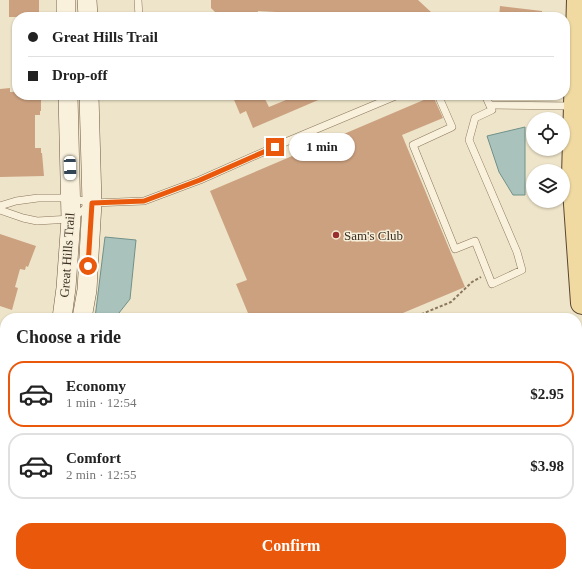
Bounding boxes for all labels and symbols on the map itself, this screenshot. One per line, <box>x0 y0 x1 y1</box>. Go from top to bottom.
callout: 1 min <box>289 133 355 161</box>
route end <box>266 138 284 156</box>
car <box>64 156 76 180</box>
street label: Great Hills Trail <box>57 212 77 298</box>
place label: Sam's Club <box>344 228 403 243</box>
marker: Sam's Club <box>331 230 341 240</box>
route start <box>79 257 97 275</box>

